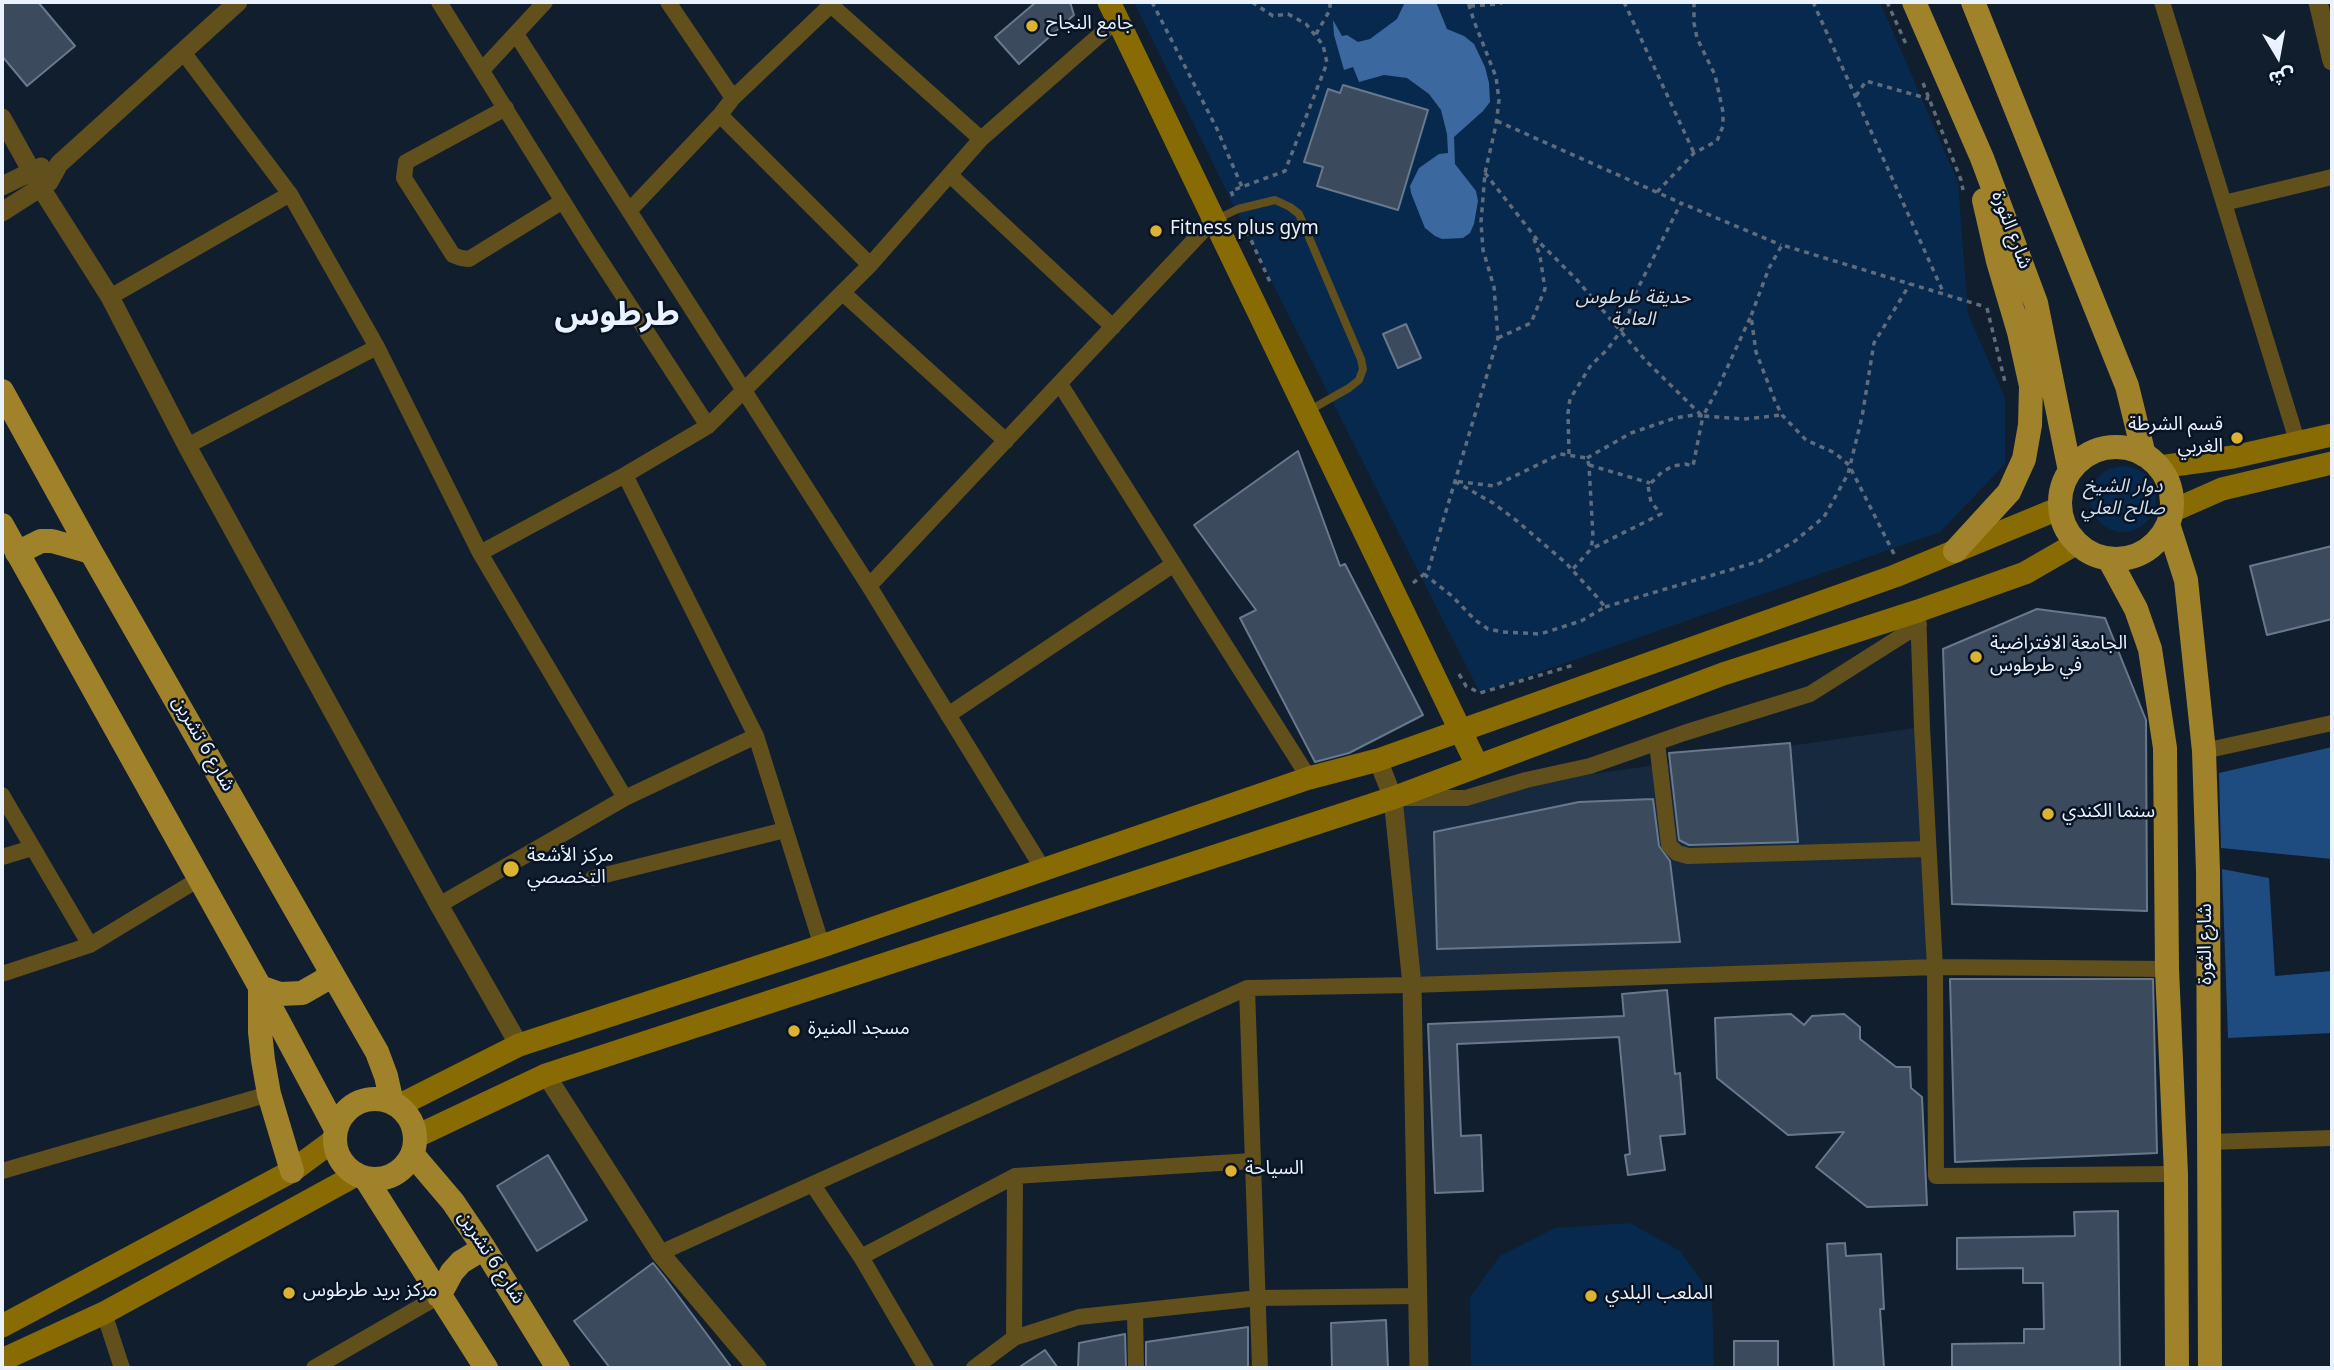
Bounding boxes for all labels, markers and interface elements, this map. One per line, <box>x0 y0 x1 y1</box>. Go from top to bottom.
place label: جامع النجاح <box>1046 15 1133 37</box>
marker: جامع النجاح <box>1024 18 1040 34</box>
north arrow <box>2243 21 2313 91</box>
text: ش <box>2265 55 2298 99</box>
street label: شارع الثورة <box>1984 189 2034 273</box>
place label: Fitness plus gym <box>1170 220 1319 242</box>
marker: Fitness plus gym <box>1148 223 1164 239</box>
park label: حديقة طرطوس العامة <box>1575 289 1691 333</box>
district label: طرطوس <box>554 300 680 340</box>
place label: قسم الشرطة الغربي <box>2128 416 2223 460</box>
marker: قسم الشرطة الغربي <box>2229 430 2245 446</box>
park label: دوار الشيخ صالح العلي <box>2081 478 2165 522</box>
place label: الجامعة الافتراضية في طرطوس <box>1990 635 2127 679</box>
marker: الجامعة الافتراضية في طرطوس <box>1968 649 1984 665</box>
street label: شارع 6 تشرين <box>165 693 237 797</box>
place label: سنما الكندي <box>2062 803 2155 825</box>
marker: سنما الكندي <box>2040 806 2056 822</box>
place label: مركز الأشعة التخصصي <box>527 847 614 891</box>
marker: مركز الأشعة التخصصي <box>501 859 521 879</box>
street label: شارع الثورة <box>2197 903 2219 985</box>
place label: مسجد المنيرة <box>808 1020 910 1042</box>
marker: مسجد المنيرة <box>786 1023 802 1039</box>
place label: السياحة <box>1245 1160 1304 1182</box>
marker: السياحة <box>1223 1163 1239 1179</box>
street label: شارع 6 تشرين <box>451 1208 527 1310</box>
place label: مركز بريد طرطوس <box>303 1282 437 1304</box>
marker: مركز بريد طرطوس <box>281 1285 297 1301</box>
place label: الملعب البلدي <box>1605 1285 1713 1307</box>
marker: الملعب البلدي <box>1583 1288 1599 1304</box>

